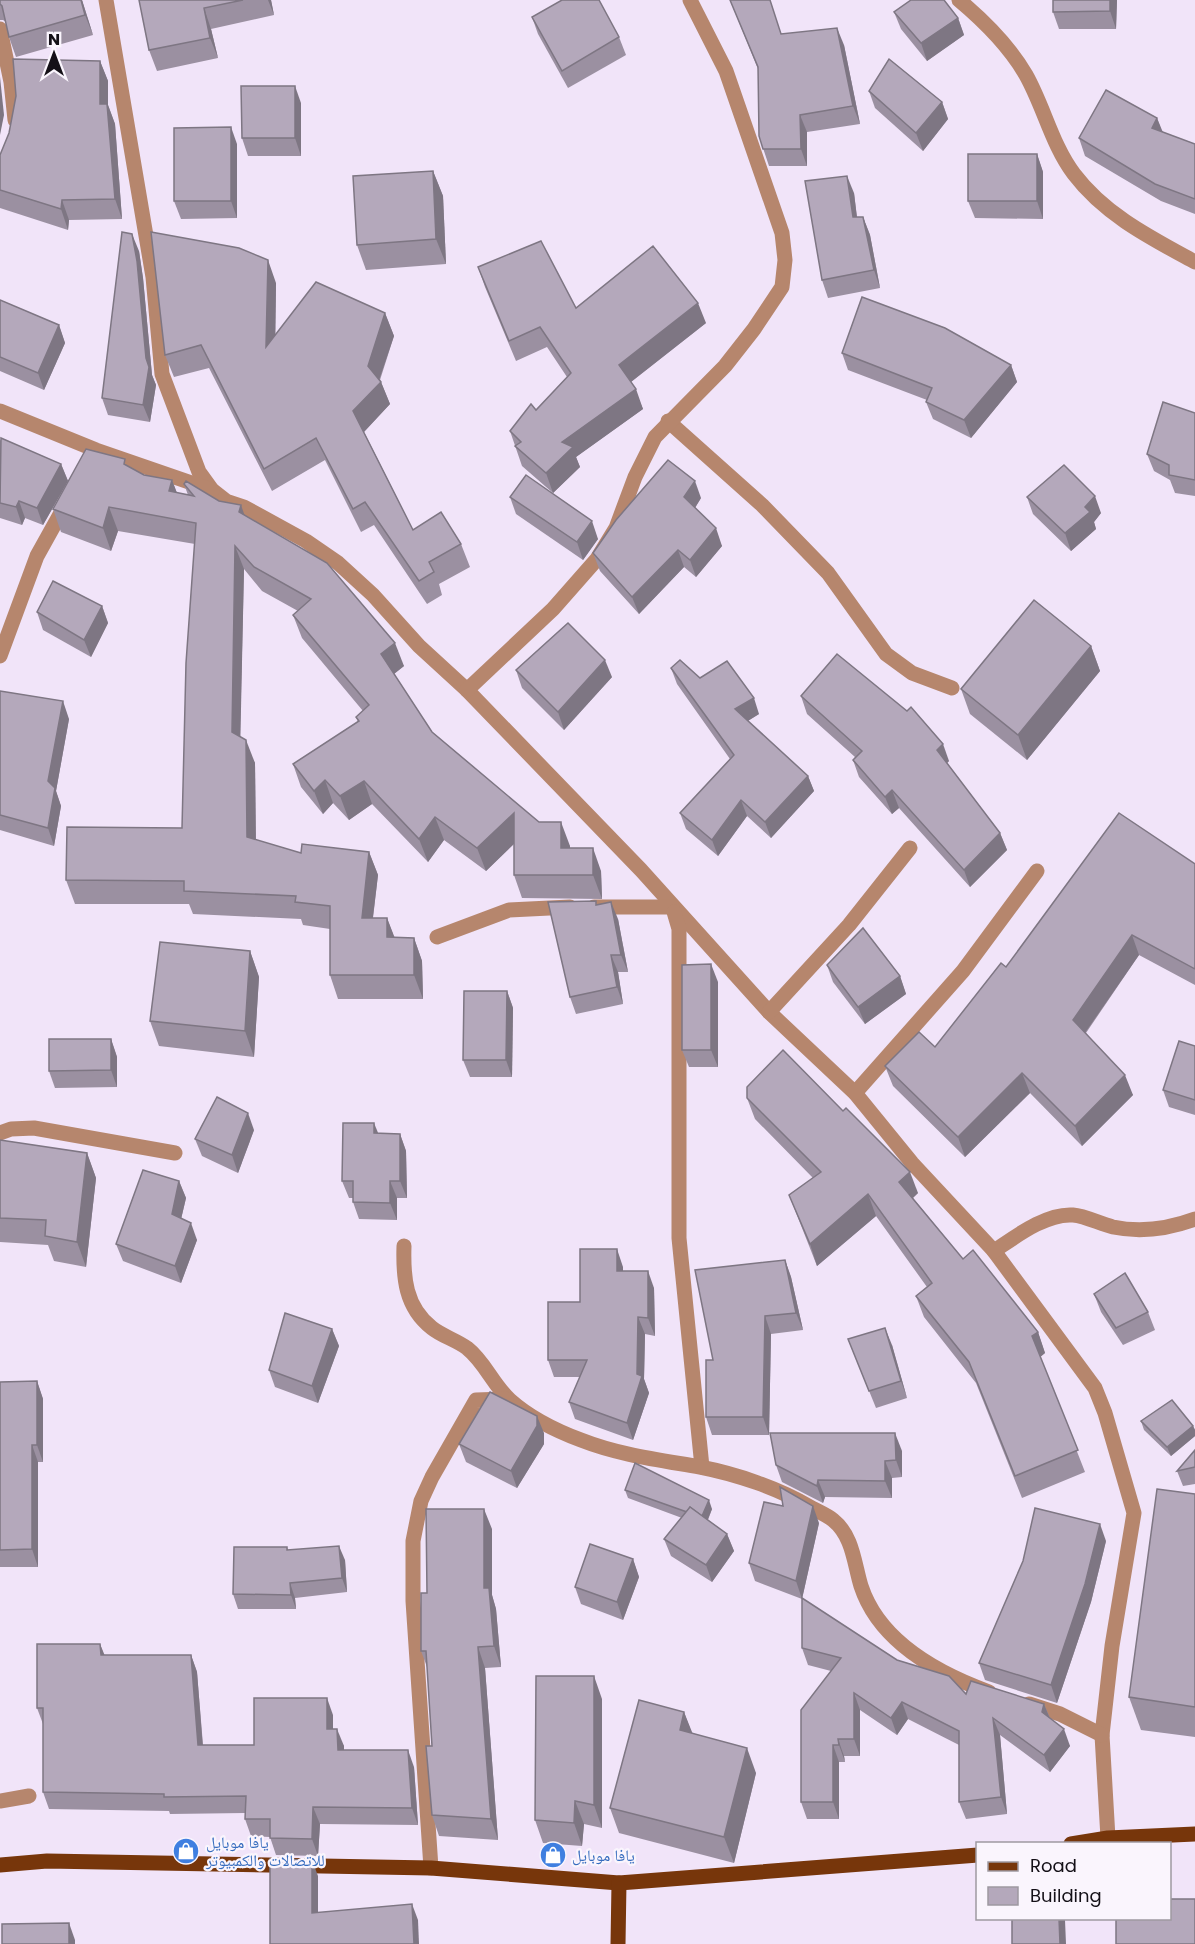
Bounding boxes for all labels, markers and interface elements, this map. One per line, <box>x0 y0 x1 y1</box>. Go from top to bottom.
north arrow <box>24 24 84 84</box>
text: N <box>48 28 60 51</box>
place label: يافا موبايل للاتصالات والكمبيوتر <box>205 1831 325 1872</box>
shop icon: يافا موبايل للاتصالات والكمبيوتر <box>171 1836 201 1866</box>
shop icon: يافا موبايل <box>538 1840 568 1870</box>
legend <box>976 1842 1171 1920</box>
place label: يافا موبايل <box>572 1844 635 1867</box>
text: Road <box>1030 1853 1077 1878</box>
text: Building <box>1030 1883 1102 1908</box>

